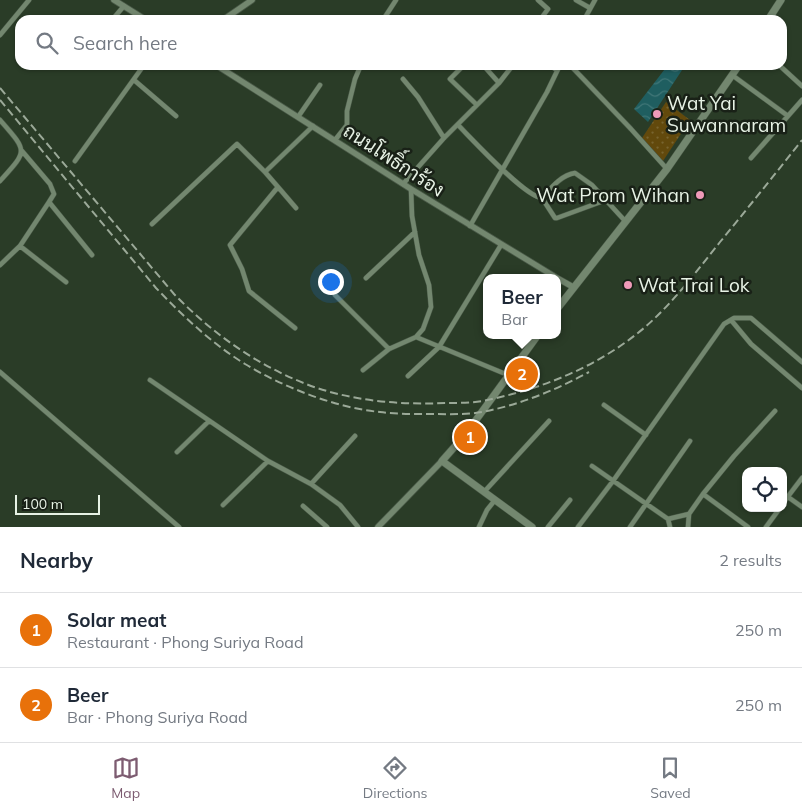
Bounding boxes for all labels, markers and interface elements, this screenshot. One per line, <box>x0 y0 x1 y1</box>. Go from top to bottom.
search box <box>15 15 787 70</box>
icon: search <box>33 29 61 57</box>
text: Search here <box>73 31 177 55</box>
place label: Wat Yai Suwannaram <box>667 91 786 137</box>
marker: Wat Yai Suwannaram <box>651 108 663 120</box>
street label: ถนนโพธิ์การ้อง <box>339 113 452 202</box>
place label: Wat Prom Wihan <box>536 183 690 207</box>
marker: Wat Prom Wihan <box>694 189 706 201</box>
your location <box>318 269 344 295</box>
place label: Wat Trai Lok <box>638 273 750 297</box>
popup <box>483 274 561 339</box>
marker: Wat Trai Lok <box>622 279 634 291</box>
text: Beer <box>501 285 543 309</box>
text: Bar <box>501 309 528 329</box>
pin: 2 <box>506 355 538 393</box>
pin: 1 <box>454 418 486 456</box>
map controls <box>742 467 787 512</box>
button: locate <box>742 467 787 512</box>
scale bar <box>15 492 100 515</box>
text: 100 m <box>22 495 63 513</box>
text: Nearby <box>20 547 93 573</box>
text: 2 results <box>719 550 782 570</box>
text: Solar meat <box>67 608 166 632</box>
text: 1 <box>31 620 41 640</box>
text: 250 m <box>735 620 782 640</box>
text: Restaurant · Phong Suriya Road <box>67 632 304 652</box>
text: Beer <box>67 683 108 707</box>
text: 2 <box>31 695 41 715</box>
text: 250 m <box>735 695 782 715</box>
text: Bar · Phong Suriya Road <box>67 707 248 727</box>
tab: Map <box>111 754 140 802</box>
tab: Directions <box>363 754 428 802</box>
tab: Saved <box>650 754 691 802</box>

